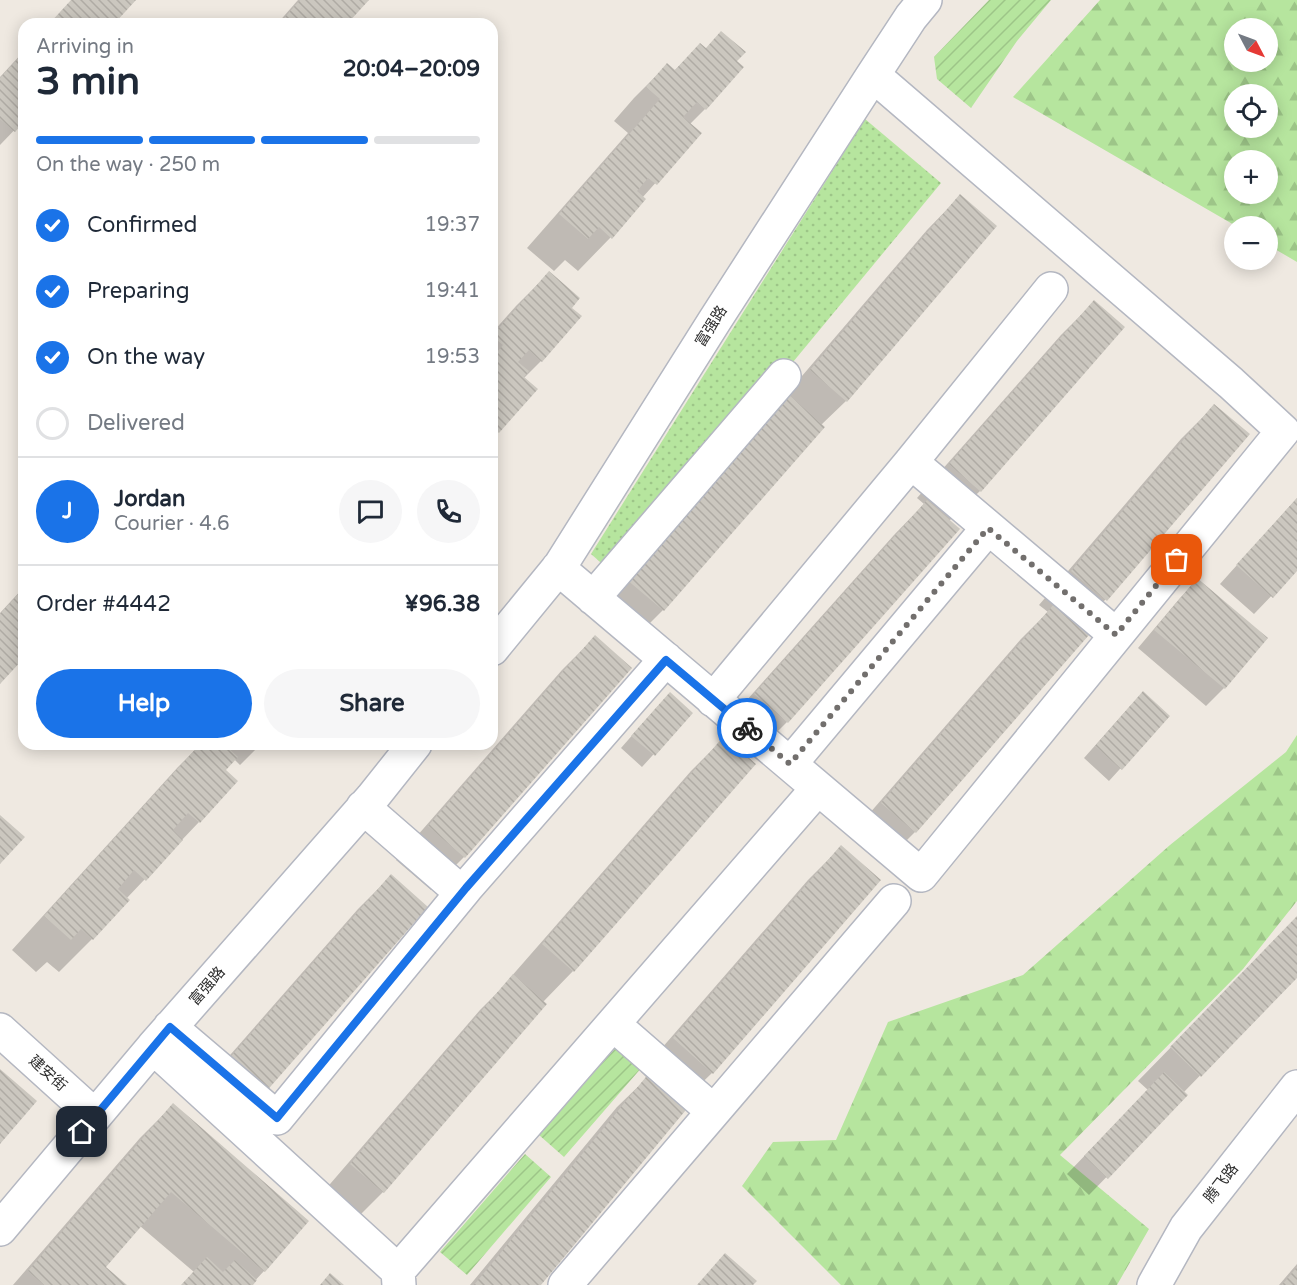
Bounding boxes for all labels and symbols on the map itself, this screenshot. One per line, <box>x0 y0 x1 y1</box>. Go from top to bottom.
north arrow <box>1224 18 1278 72</box>
street label: 富强路 <box>691 302 731 350</box>
pin <box>1151 534 1202 585</box>
courier <box>717 698 777 758</box>
street label: 富强路 <box>185 963 229 1009</box>
street label: 建安街 <box>25 1051 71 1095</box>
pin <box>56 1106 107 1157</box>
street label: 腾飞路 <box>1200 1160 1242 1206</box>

